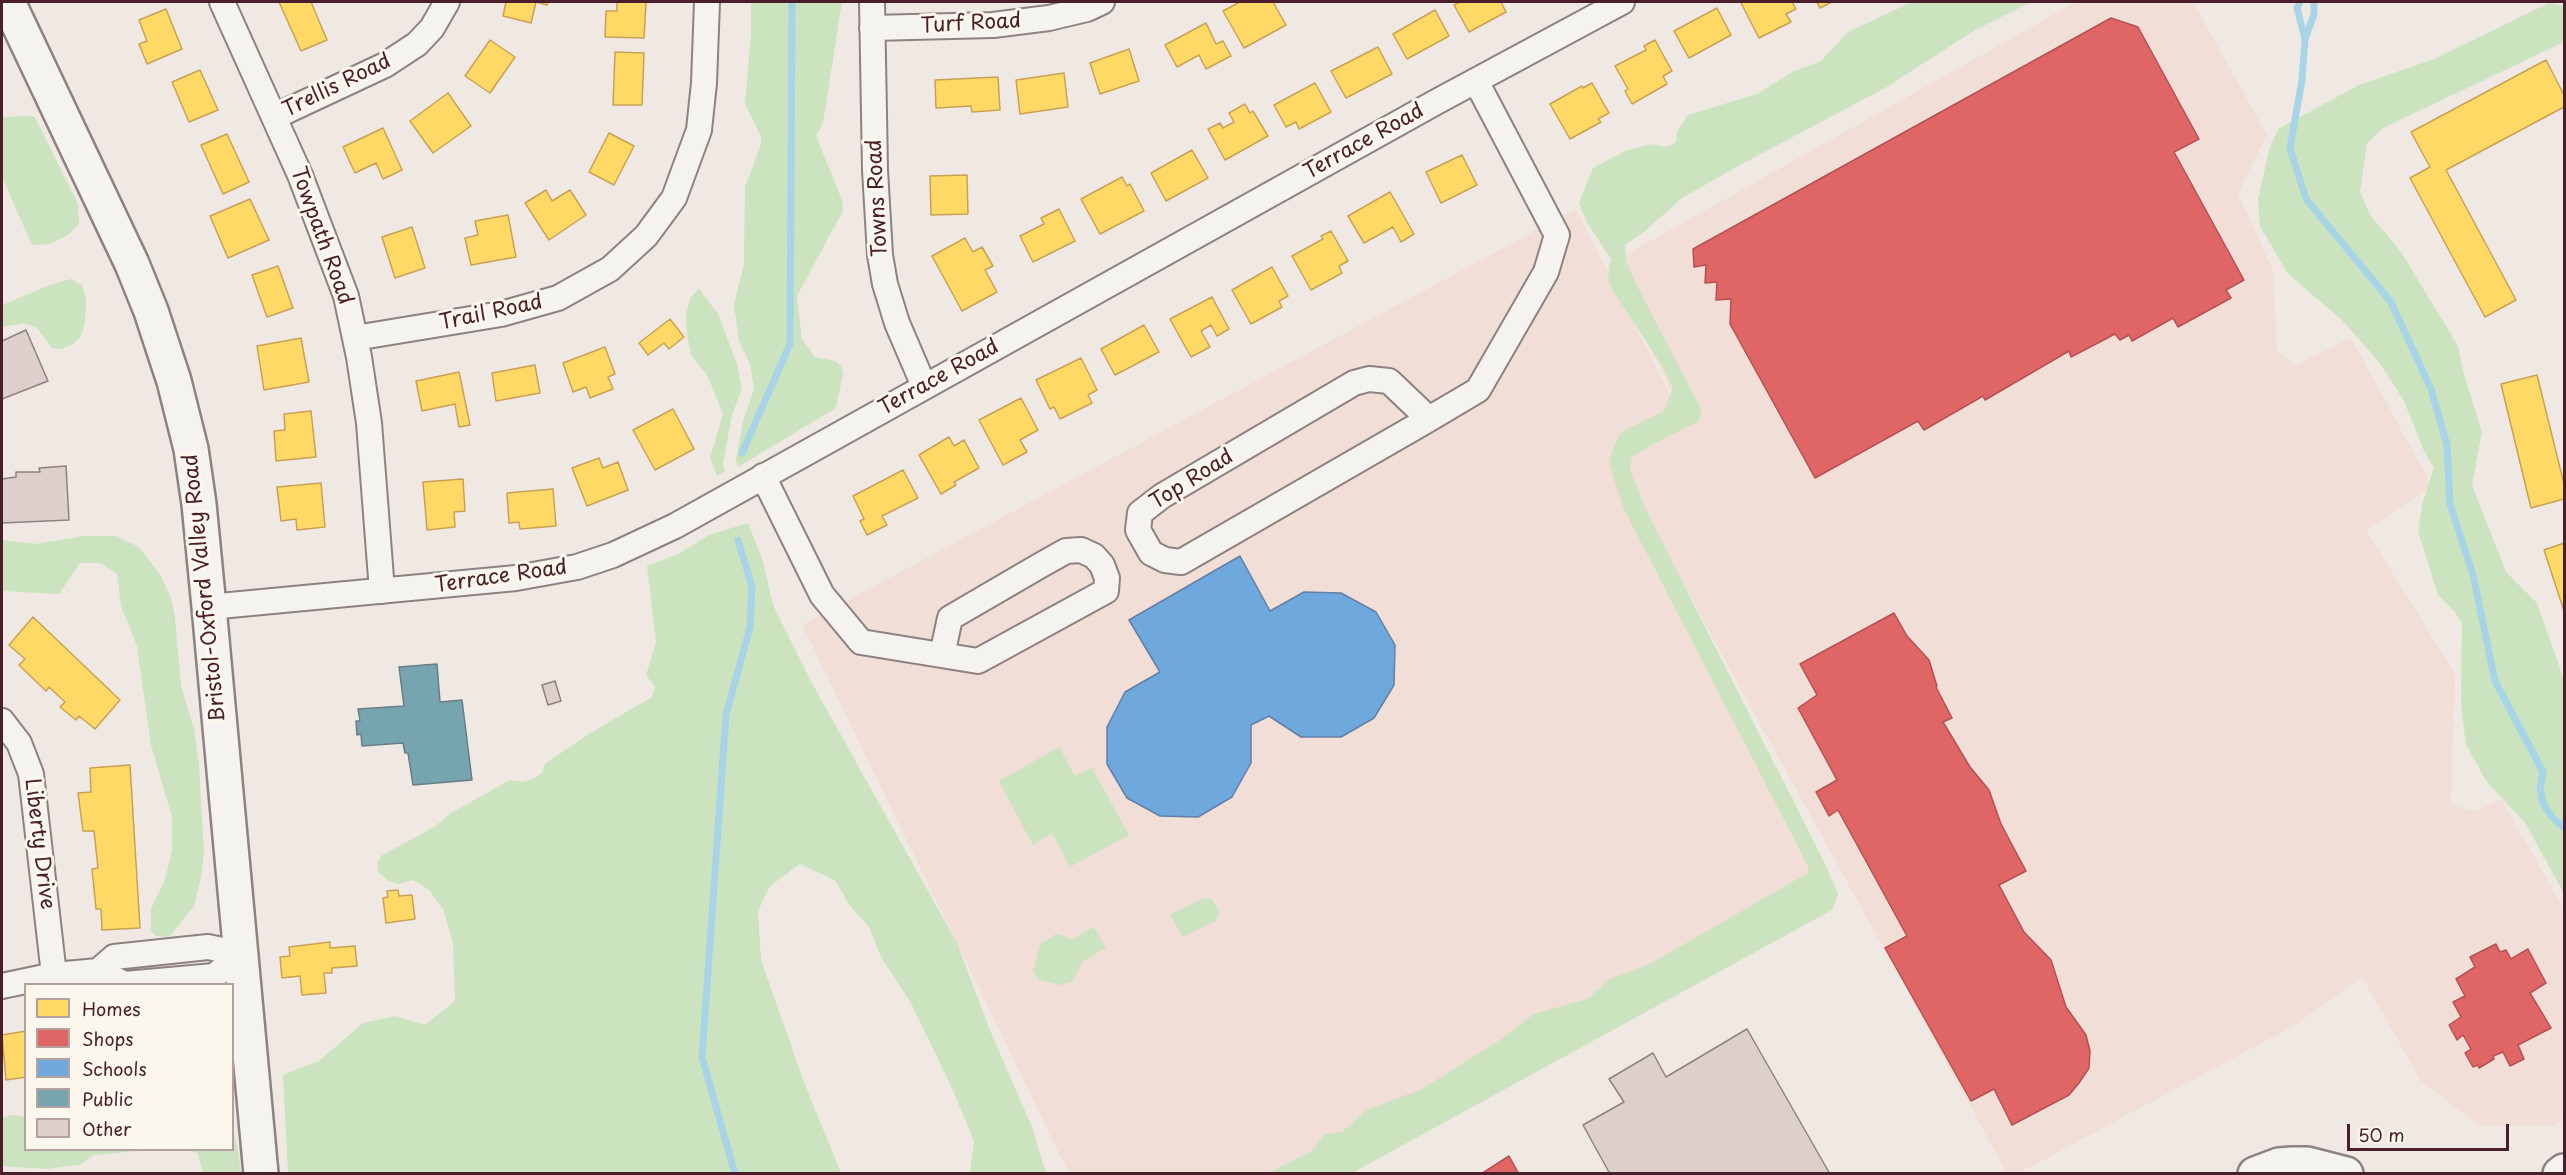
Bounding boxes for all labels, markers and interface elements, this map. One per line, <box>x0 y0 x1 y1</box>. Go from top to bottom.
street label: Turf Road <box>920 9 1022 39</box>
street label: Trellis Road <box>279 49 395 123</box>
street label: Terrace Road <box>1299 99 1429 185</box>
street label: Towns Road <box>862 139 894 257</box>
street label: Towpath Road <box>284 164 358 308</box>
street label: Trail Road <box>437 290 545 336</box>
street label: Terrace Road <box>874 335 1004 421</box>
street label: Top Road <box>1146 444 1238 516</box>
street label: Bristol-Oxford Valley Road <box>178 453 232 723</box>
street label: Terrace Road <box>433 555 569 599</box>
street label: Liberty Drive <box>18 777 60 911</box>
legend <box>24 983 234 1151</box>
text: Homes <box>82 995 140 1022</box>
text: Shops <box>82 1025 133 1052</box>
text: Schools <box>82 1055 147 1082</box>
text: Public <box>82 1085 133 1112</box>
scale bar <box>2350 1112 2512 1150</box>
text: Other <box>82 1115 131 1142</box>
text: 50 m <box>2358 1121 2405 1148</box>

